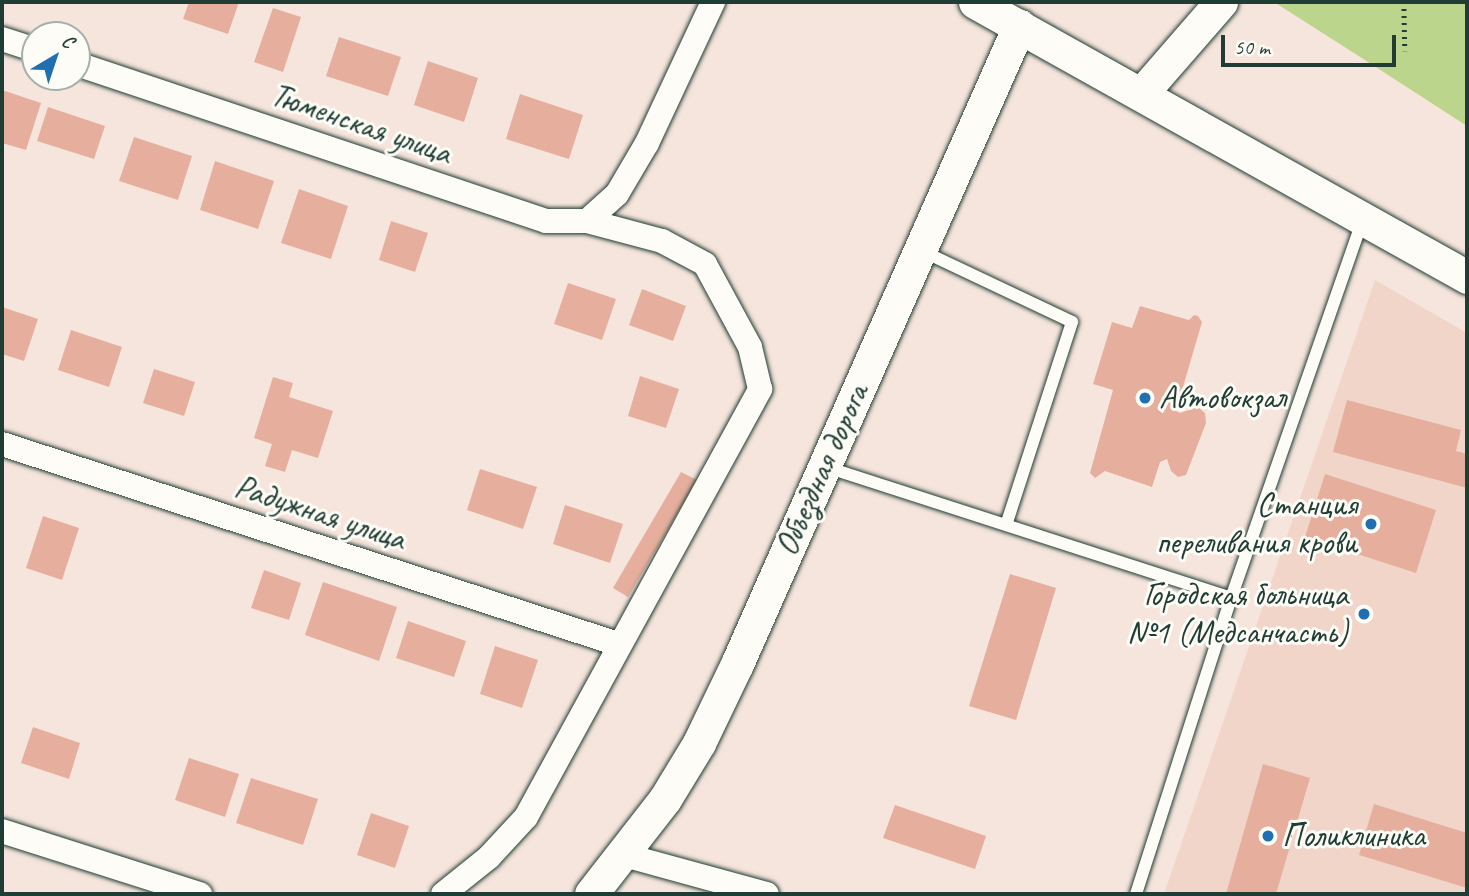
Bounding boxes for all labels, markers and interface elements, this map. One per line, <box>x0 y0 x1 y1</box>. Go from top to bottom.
north arrow <box>21 21 91 91</box>
scale bar <box>1224 21 1399 65</box>
text: С <box>57 29 79 54</box>
text: 50 m <box>1234 34 1270 60</box>
street label: Тюменская улица <box>264 74 458 174</box>
street label: Объездная дорога <box>767 378 877 562</box>
place label: Автовокзал <box>1159 378 1286 418</box>
marker: Автовокзал <box>1137 390 1153 406</box>
street label: Радужная улица <box>229 467 411 559</box>
place label: Станция переливания крови <box>1155 485 1357 563</box>
marker: Станция переливания крови <box>1363 516 1379 532</box>
place label: Городская больница №1 (Медсанчасть) <box>1127 575 1348 653</box>
marker: Городская больница №1 (Медсанчасть) <box>1354 604 1374 624</box>
place label: Поликлиника <box>1282 816 1425 856</box>
marker: Поликлиника <box>1260 828 1276 844</box>

